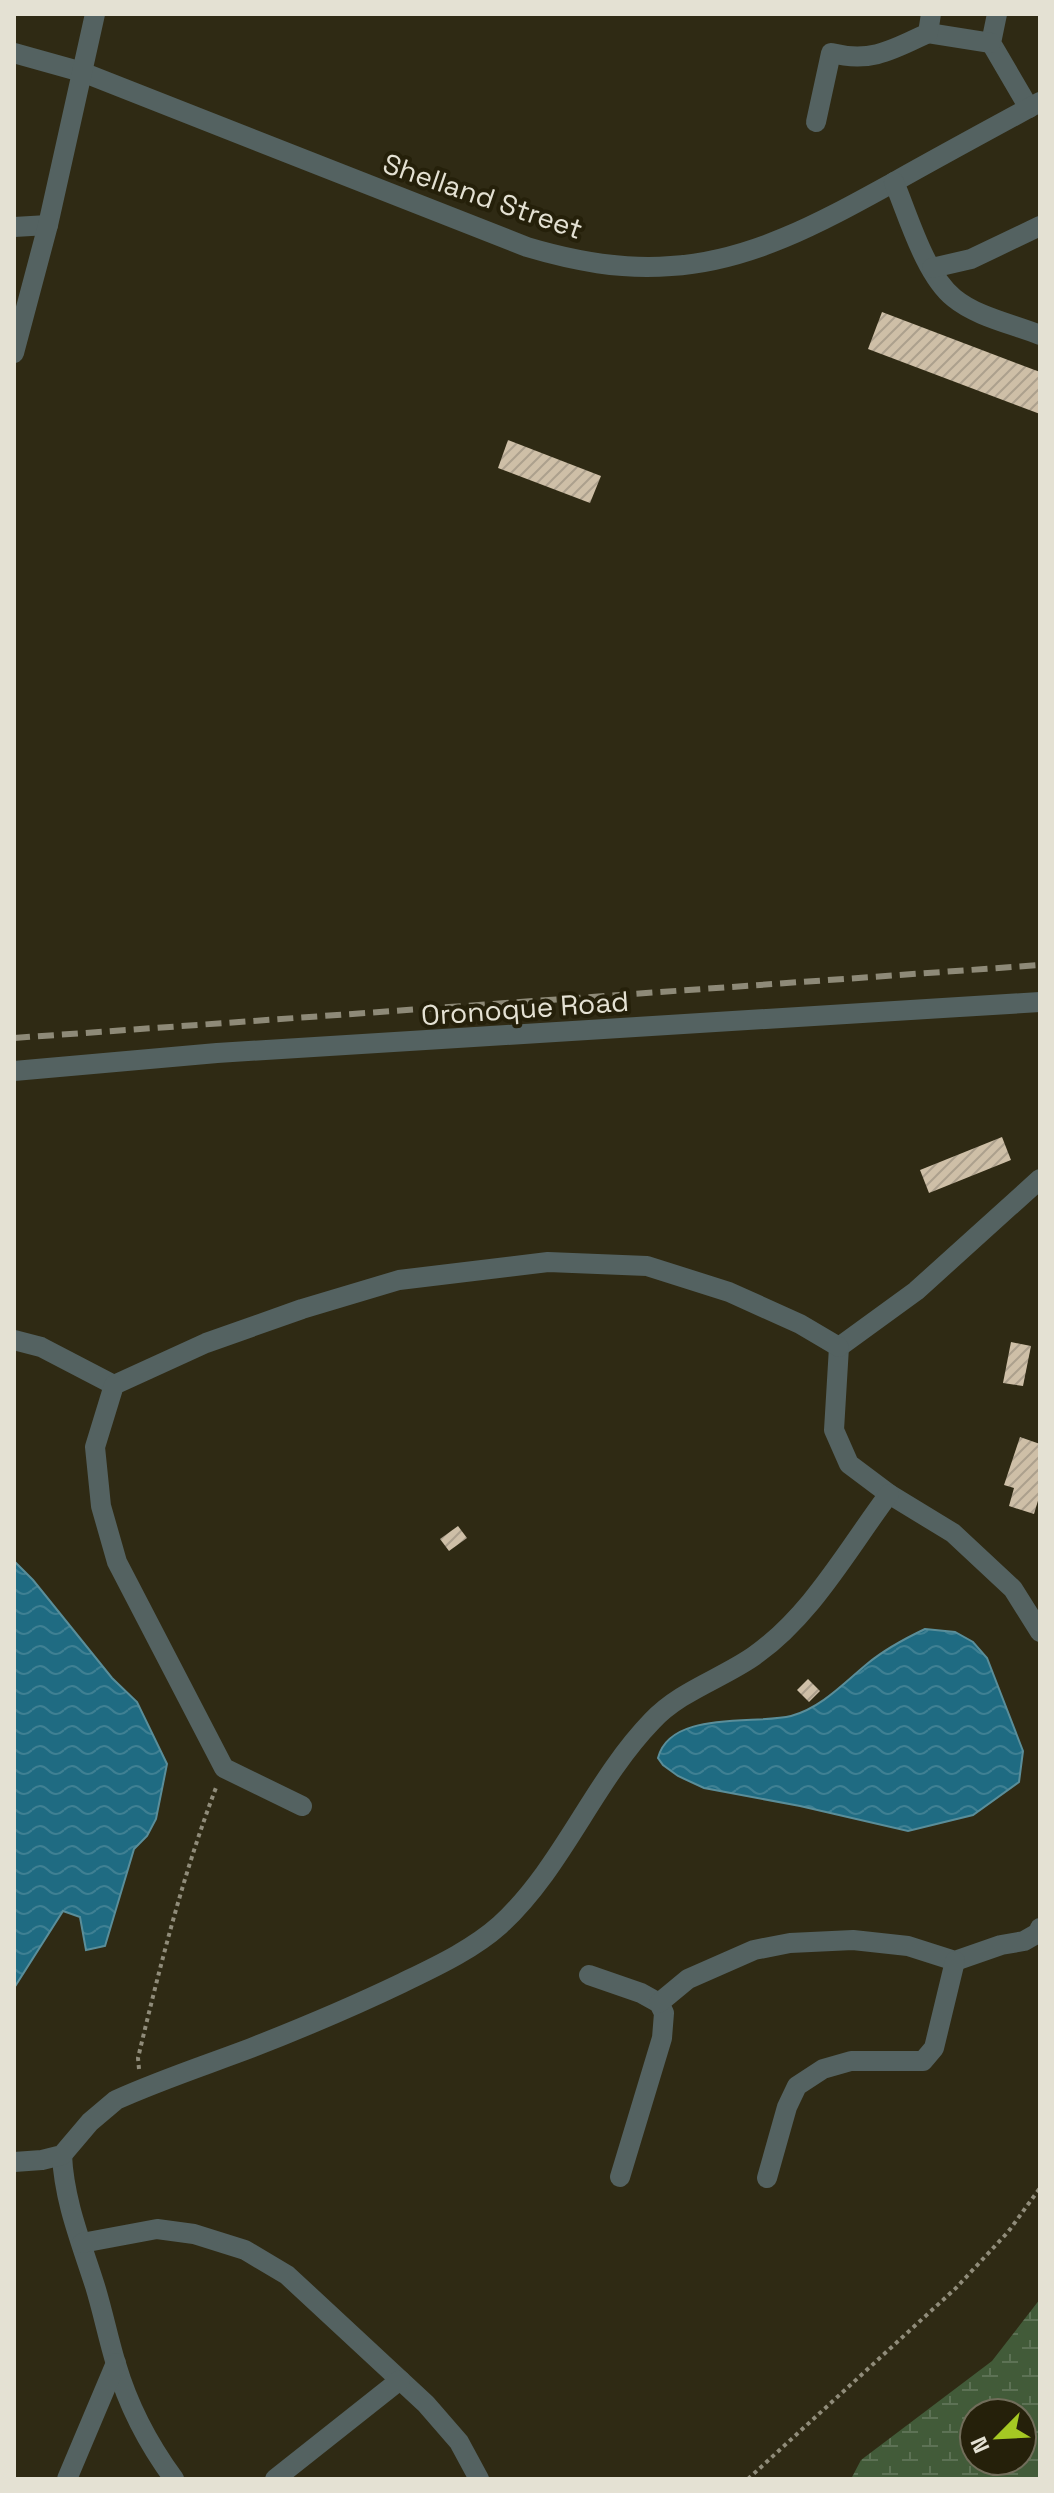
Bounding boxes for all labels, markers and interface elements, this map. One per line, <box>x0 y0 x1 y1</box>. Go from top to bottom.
street label: Shelland Street <box>378 145 588 247</box>
street label: Oronoque Road <box>420 983 630 1033</box>
north arrow <box>958 2397 1038 2477</box>
text: N <box>964 2433 996 2458</box>

